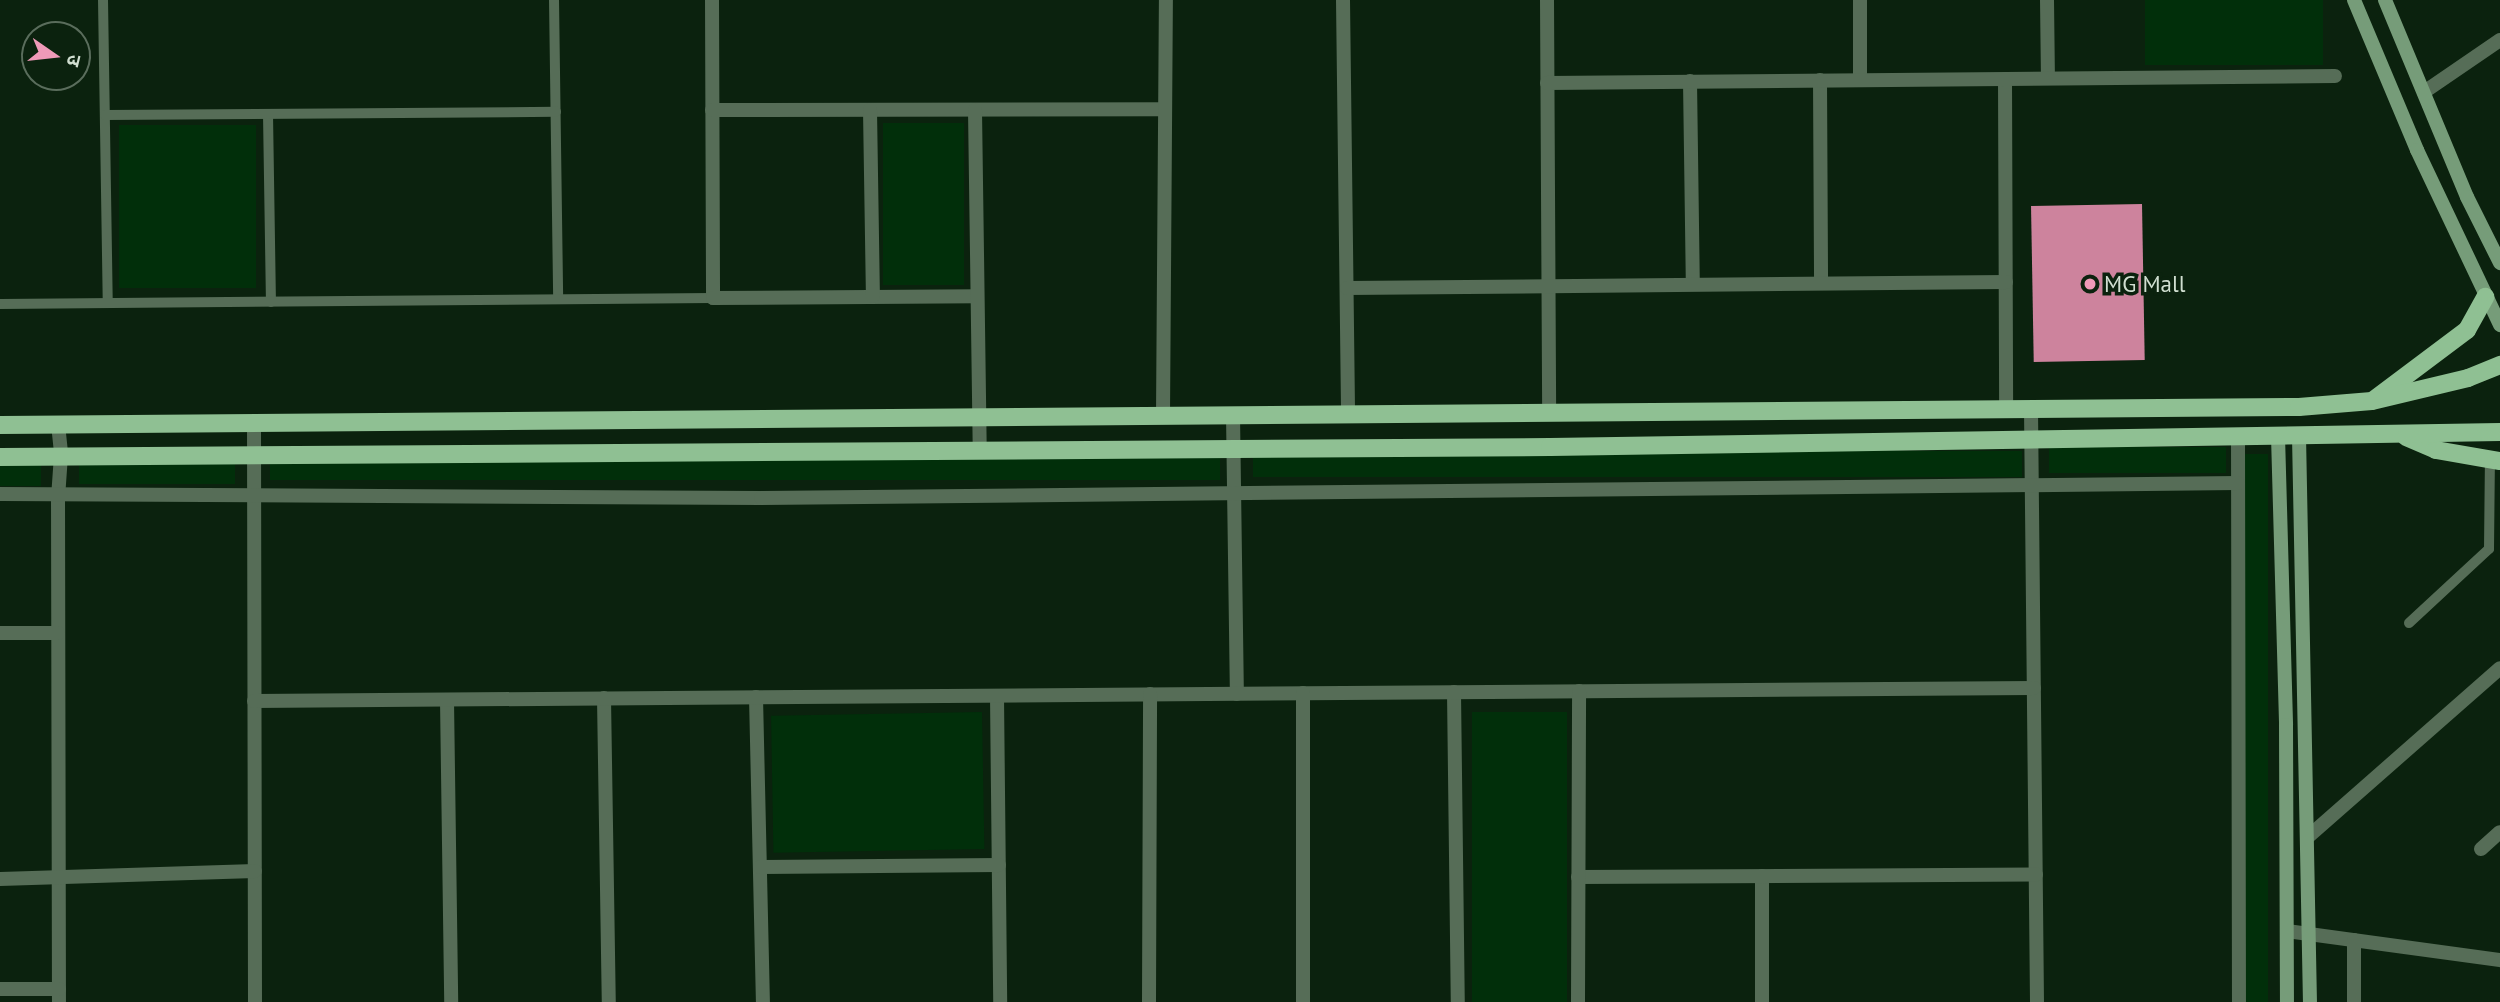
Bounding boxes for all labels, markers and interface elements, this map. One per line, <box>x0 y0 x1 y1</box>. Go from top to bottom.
north arrow <box>21 21 91 91</box>
text: उ <box>61 52 87 69</box>
place label: MG Mall <box>2104 270 2185 298</box>
marker: MG Mall <box>2082 276 2098 292</box>

